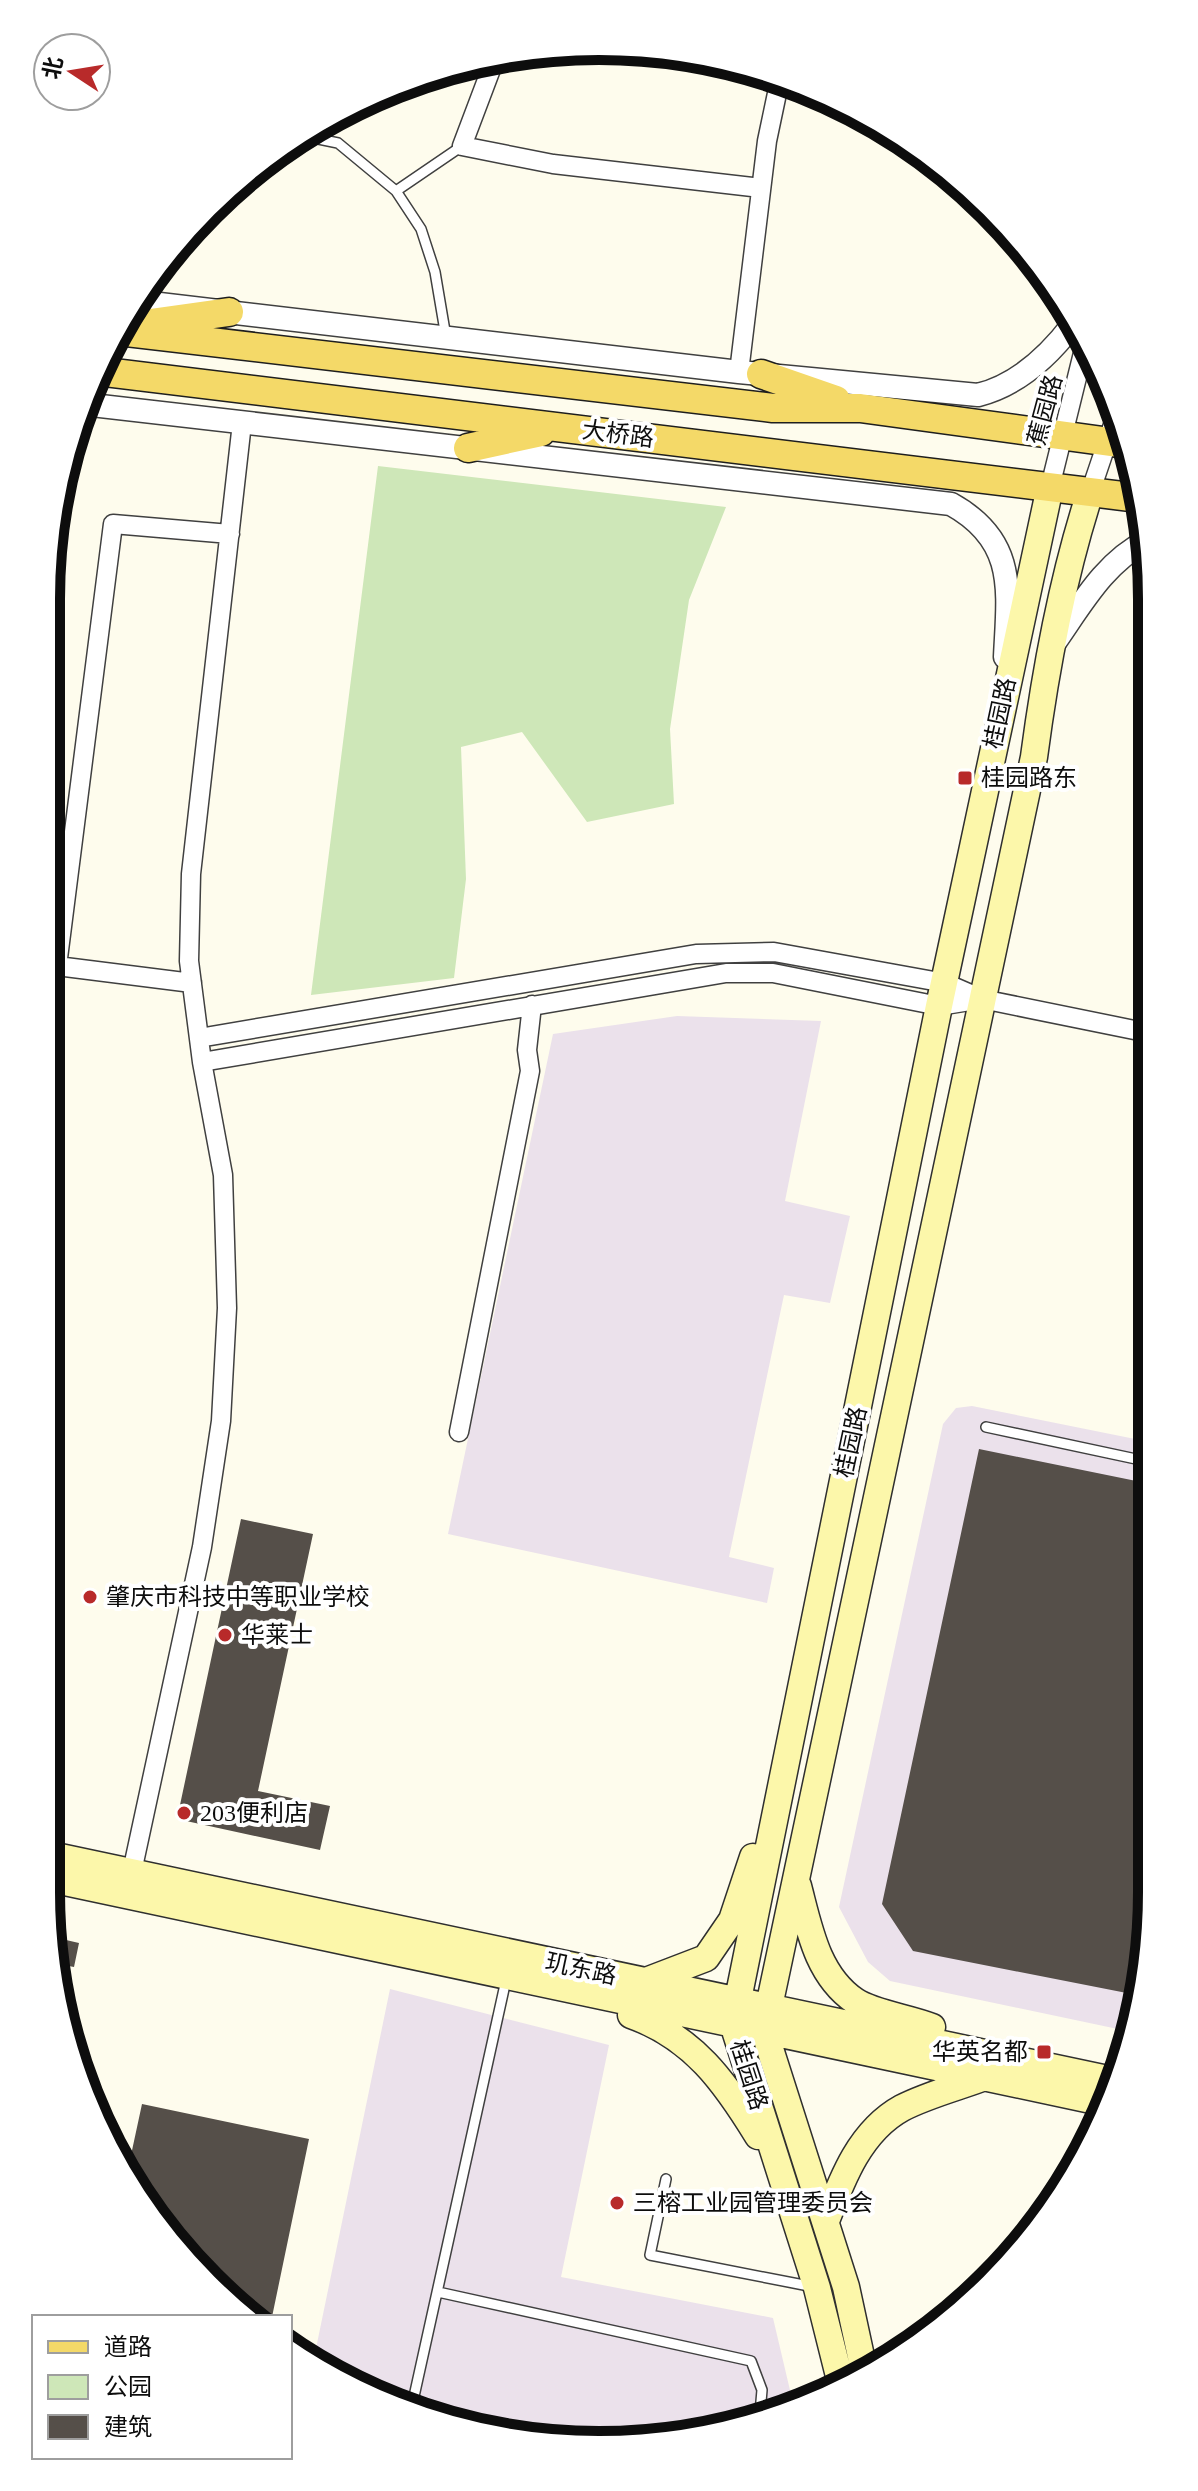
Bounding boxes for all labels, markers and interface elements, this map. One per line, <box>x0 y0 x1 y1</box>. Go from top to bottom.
north arrow <box>32 32 112 112</box>
text: 北 <box>38 55 67 81</box>
street label: 蕉园路 <box>1023 372 1067 448</box>
street label: 大桥路 <box>581 417 655 451</box>
street label: 桂园路 <box>980 675 1020 751</box>
place label: 桂园路东 <box>981 765 1077 791</box>
marker: 桂园路东 <box>956 769 974 787</box>
street label: 桂园路 <box>831 1404 871 1480</box>
place label: 肇庆市科技中等职业学校 <box>106 1584 370 1610</box>
marker: 肇庆市科技中等职业学校 <box>81 1588 99 1606</box>
place label: 华莱士 <box>241 1622 313 1648</box>
marker: 华莱士 <box>216 1626 234 1644</box>
place label: 203便利店 <box>200 1800 308 1826</box>
marker: 203便利店 <box>175 1804 193 1822</box>
street label: 玑东路 <box>543 1949 619 1989</box>
street label: 桂园路 <box>726 2037 772 2113</box>
place label: 华英名都 <box>932 2039 1028 2065</box>
marker: 华英名都 <box>1035 2043 1053 2061</box>
place label: 三榕工业园管理委员会 <box>633 2190 873 2216</box>
marker: 三榕工业园管理委员会 <box>608 2194 626 2212</box>
legend <box>32 2315 292 2459</box>
text: 道路 <box>104 2334 152 2360</box>
text: 公园 <box>104 2374 152 2400</box>
text: 建筑 <box>104 2414 152 2440</box>

